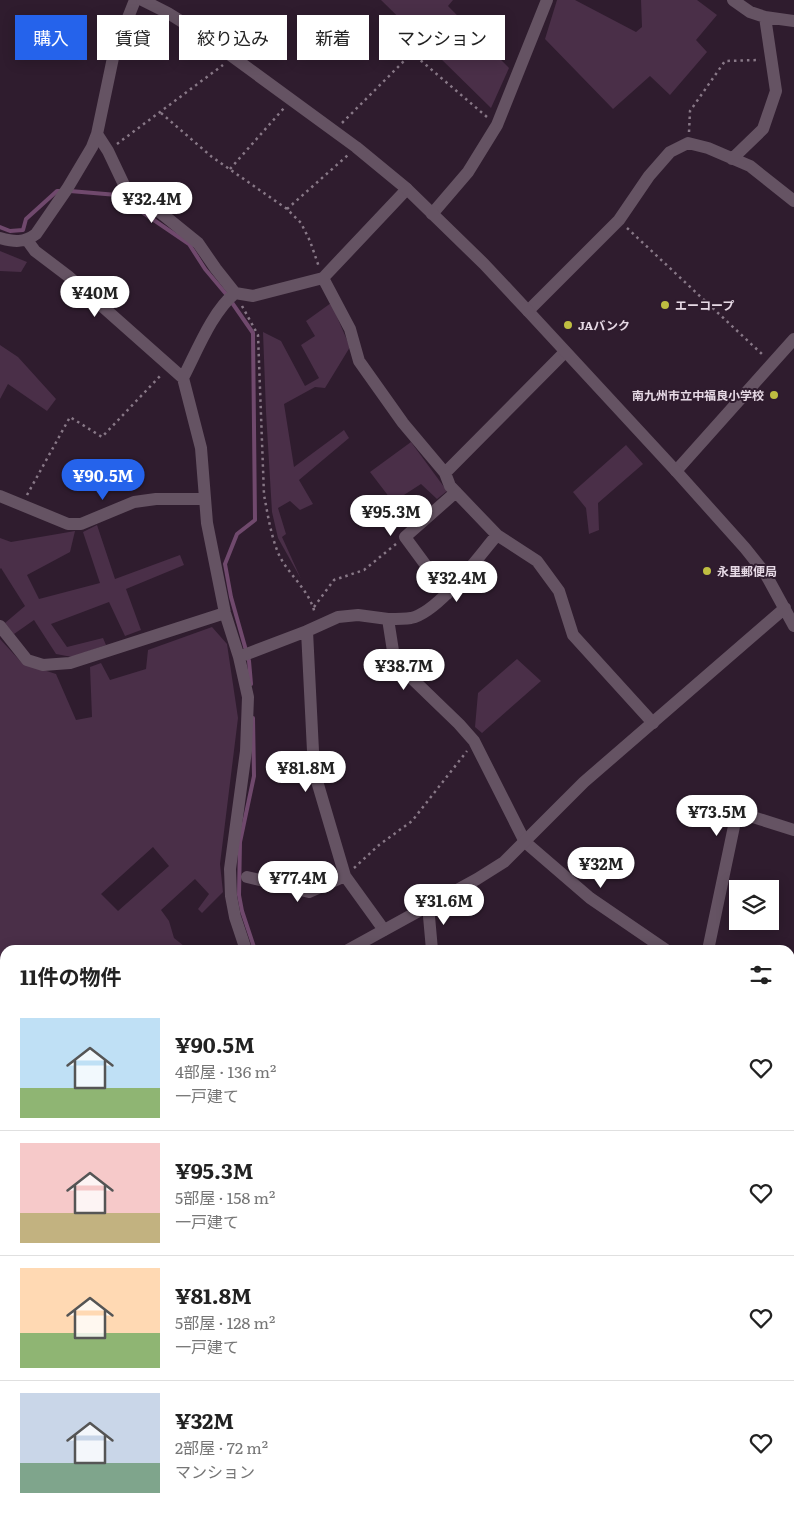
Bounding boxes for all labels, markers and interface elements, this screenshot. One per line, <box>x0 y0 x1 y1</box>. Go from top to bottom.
chip: 購入 <box>15 15 87 60</box>
chip: 賃貸 <box>97 15 169 60</box>
chip: 絞り込み <box>179 15 287 60</box>
chip: 新着 <box>297 15 369 60</box>
chip: マンション <box>379 15 505 60</box>
pin: ¥32.4M <box>111 182 193 224</box>
text: ¥32.4M <box>122 186 182 210</box>
pin: ¥40M <box>65 276 125 318</box>
text: ¥40M <box>71 280 119 304</box>
place label: エーコープ <box>675 296 734 314</box>
marker: エーコープ <box>659 299 671 311</box>
place label: JAバンク <box>578 316 630 334</box>
marker: JAバンク <box>562 319 574 331</box>
place label: 南九州市立中福良小学校 <box>632 386 764 404</box>
marker: 南九州市立中福良小学校 <box>768 389 780 401</box>
pin: ¥90.5M <box>62 458 144 501</box>
text: ¥90.5M <box>73 463 133 487</box>
pin: ¥95.3M <box>350 494 432 537</box>
text: ¥95.3M <box>361 499 421 523</box>
pin: ¥32.4M <box>416 560 498 603</box>
place label: 永里郵便局 <box>717 562 777 580</box>
text: ¥32.4M <box>427 565 487 589</box>
marker: 永里郵便局 <box>701 565 713 577</box>
pin: ¥38.7M <box>363 648 445 691</box>
text: ¥38.7M <box>375 653 433 677</box>
pin: ¥81.8M <box>265 750 347 793</box>
text: ¥81.8M <box>277 755 335 779</box>
pin: ¥73.5M <box>676 794 758 837</box>
text: ¥73.5M <box>687 799 747 823</box>
pin: ¥32M <box>571 846 631 889</box>
text: ¥32M <box>579 851 623 875</box>
pin: ¥77.4M <box>257 860 339 903</box>
text: ¥77.4M <box>269 865 327 889</box>
map controls <box>729 880 779 930</box>
button: layers <box>729 880 779 930</box>
pin: ¥31.6M <box>403 884 485 926</box>
text: ¥31.6M <box>415 888 473 912</box>
text: 11件の物件 <box>20 960 121 991</box>
icon: filters <box>747 961 775 989</box>
text: ¥90.5M <box>175 1028 255 1059</box>
icon: home <box>60 1038 120 1098</box>
icon: heart <box>747 1054 775 1082</box>
text: 4部屋 · 136 m² <box>175 1059 276 1083</box>
text: 一戸建て <box>175 1083 239 1107</box>
text: ¥95.3M <box>175 1154 253 1185</box>
icon: home <box>60 1163 120 1223</box>
icon: heart <box>747 1179 775 1207</box>
text: 5部屋 · 158 m² <box>175 1185 275 1209</box>
text: 一戸建て <box>175 1209 239 1233</box>
text: ¥81.8M <box>175 1279 252 1310</box>
icon: home <box>60 1288 120 1348</box>
icon: heart <box>747 1304 775 1332</box>
text: 5部屋 · 128 m² <box>175 1310 275 1334</box>
text: 一戸建て <box>175 1334 239 1358</box>
text: ¥32M <box>175 1404 234 1435</box>
icon: home <box>60 1413 120 1473</box>
icon: heart <box>747 1429 775 1457</box>
text: 2部屋 · 72 m² <box>175 1435 268 1459</box>
text: マンション <box>175 1459 255 1483</box>

